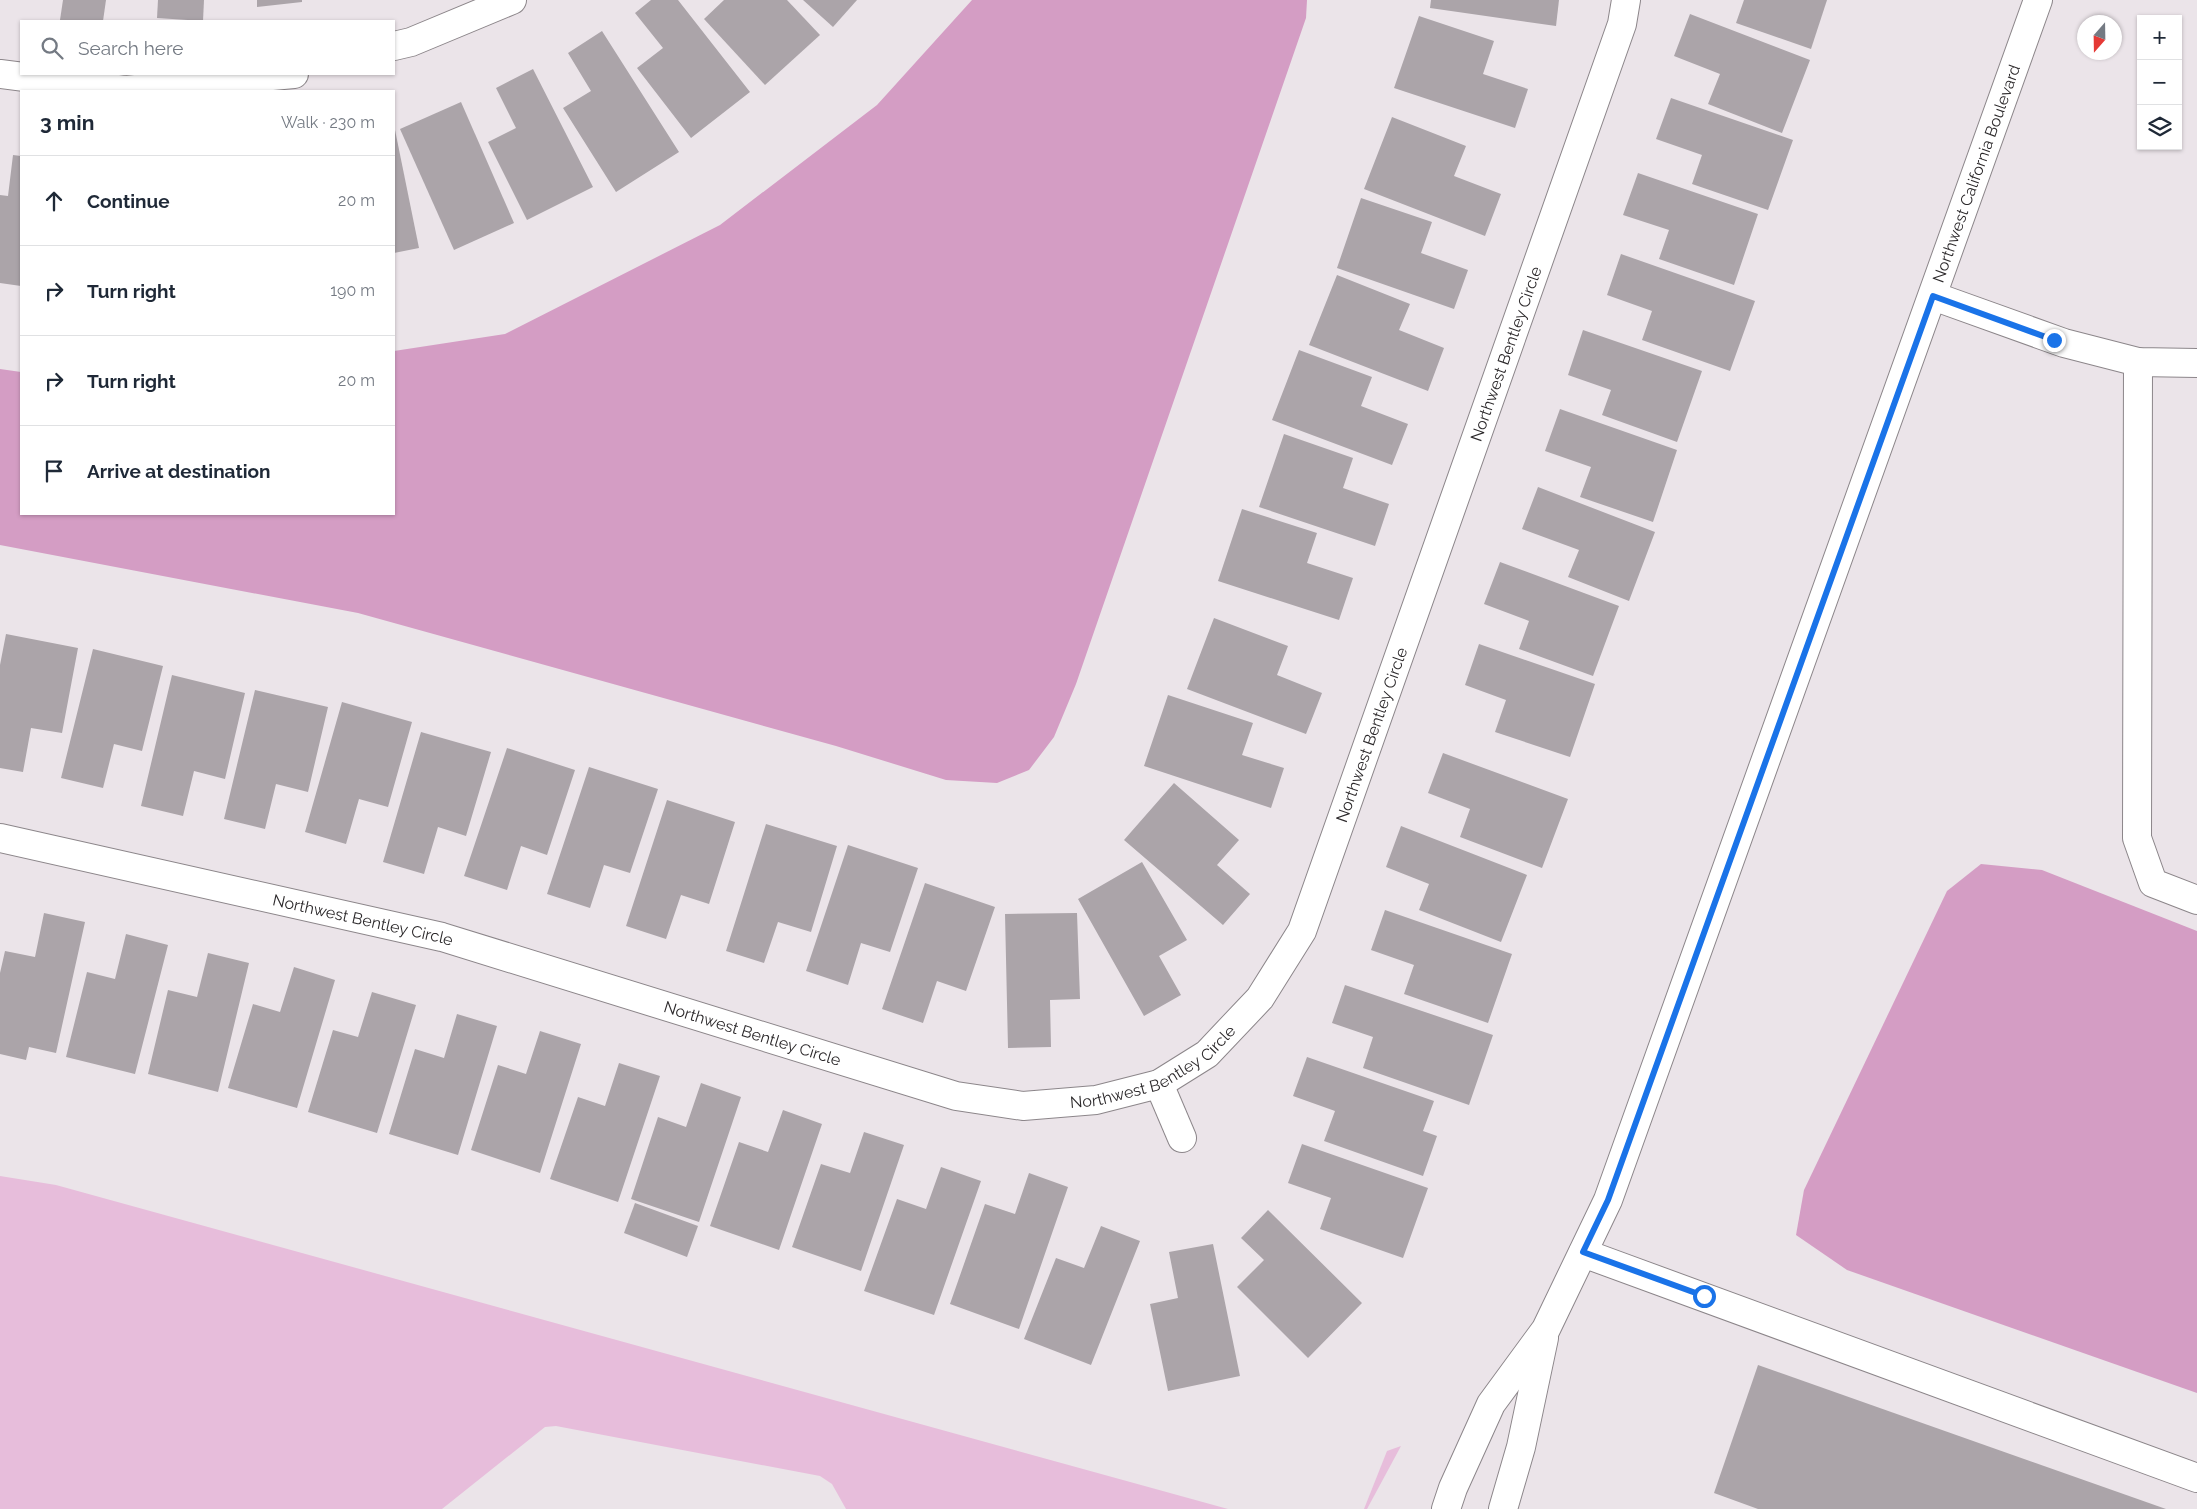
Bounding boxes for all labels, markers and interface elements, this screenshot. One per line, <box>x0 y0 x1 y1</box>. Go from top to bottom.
north arrow <box>2077 15 2122 60</box>
map controls <box>2137 15 2182 150</box>
button: + <box>2137 15 2182 60</box>
search box <box>20 20 395 75</box>
icon: search <box>38 34 66 62</box>
text: Search here <box>78 37 184 59</box>
button: − <box>2137 60 2182 105</box>
street label: Northwest California Boulevard <box>1929 62 2024 285</box>
button: layers <box>2137 105 2182 150</box>
text: 3 min <box>40 110 94 135</box>
text: Walk · 230 m <box>281 113 375 132</box>
icon: ahead <box>40 187 68 215</box>
text: Continue <box>87 190 170 212</box>
text: 20 m <box>338 191 375 210</box>
street label: Northwest Bentley Circle <box>1467 264 1546 444</box>
icon: right <box>40 277 68 305</box>
text: Turn right <box>87 280 176 302</box>
text: 190 m <box>330 281 375 300</box>
route end <box>2043 329 2066 352</box>
icon: right <box>40 367 68 395</box>
text: Turn right <box>87 370 176 392</box>
text: 20 m <box>338 371 375 390</box>
icon: arrive <box>40 457 68 485</box>
text: Arrive at destination <box>87 460 271 482</box>
street label: Northwest Bentley Circle <box>1332 645 1411 825</box>
street label: Northwest Bentley Circle <box>271 890 455 950</box>
street label: Northwest Bentley Circle <box>662 997 843 1070</box>
street label: Northwest Bentley Circle <box>1069 1021 1239 1112</box>
route start <box>1693 1285 1716 1308</box>

